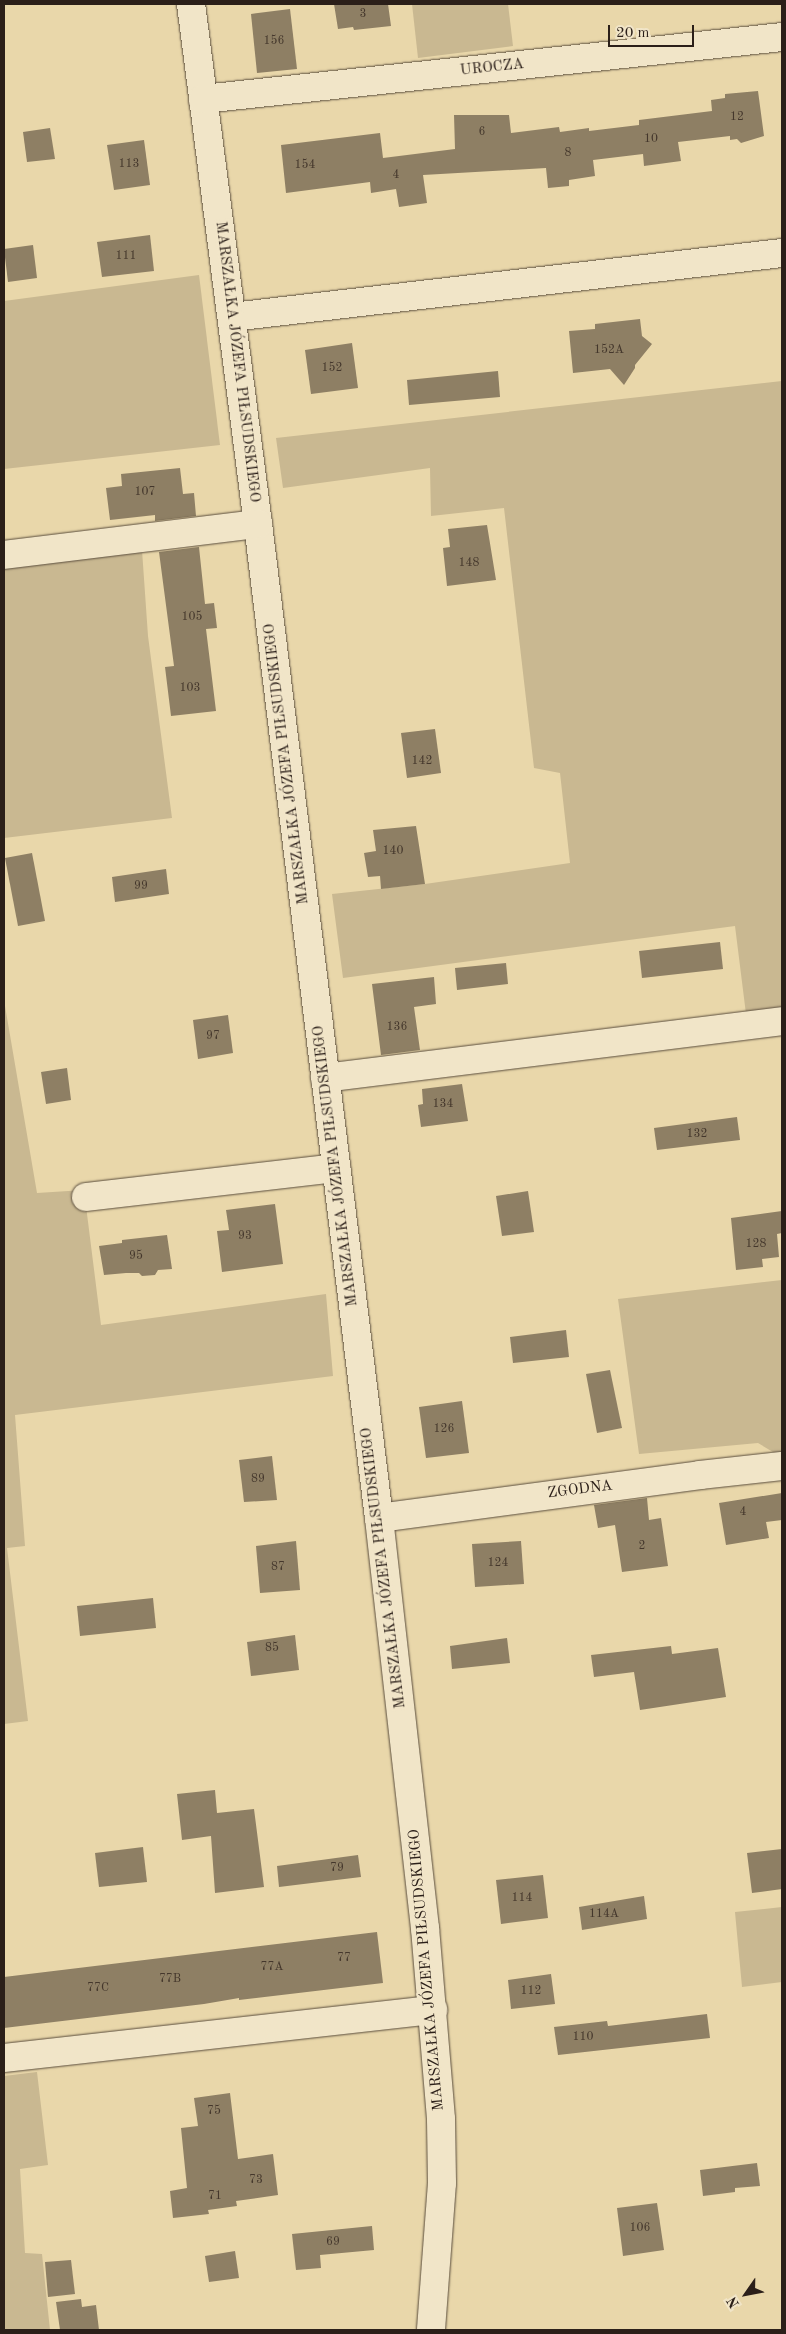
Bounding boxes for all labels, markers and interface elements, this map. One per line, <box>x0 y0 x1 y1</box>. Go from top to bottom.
house number: 3 <box>360 8 366 22</box>
scale bar <box>611 15 697 47</box>
text: 20 m <box>616 26 650 41</box>
house number: 156 <box>264 35 284 49</box>
street label: UROCZA <box>459 56 525 80</box>
house number: 12 <box>730 111 744 125</box>
house number: 6 <box>479 126 485 140</box>
house number: 10 <box>644 133 658 147</box>
house number: 8 <box>565 147 571 161</box>
house number: 113 <box>119 158 139 172</box>
house number: 154 <box>295 159 315 173</box>
house number: 4 <box>393 169 399 183</box>
street label: MARSZAŁKA JÓZEFA PIŁSUDSKIEGO <box>211 221 263 503</box>
house number: 111 <box>116 250 136 264</box>
house number: 152A <box>594 344 624 358</box>
house number: 152 <box>322 362 342 376</box>
house number: 107 <box>135 486 155 500</box>
house number: 148 <box>459 557 479 571</box>
house number: 105 <box>182 611 202 625</box>
street label: MARSZAŁKA JÓZEFA PIŁSUDSKIEGO <box>261 623 313 905</box>
house number: 103 <box>180 682 200 696</box>
house number: 142 <box>412 755 432 769</box>
house number: 140 <box>383 845 403 859</box>
house number: 99 <box>134 880 148 894</box>
house number: 136 <box>387 1021 407 1035</box>
street label: MARSZAŁKA JÓZEFA PIŁSUDSKIEGO <box>310 1025 362 1307</box>
house number: 97 <box>206 1030 220 1044</box>
house number: 134 <box>433 1098 453 1112</box>
house number: 132 <box>687 1128 707 1142</box>
house number: 93 <box>238 1230 252 1244</box>
house number: 128 <box>746 1238 766 1252</box>
house number: 95 <box>129 1250 143 1264</box>
house number: 126 <box>434 1423 454 1437</box>
street label: MARSZAŁKA JÓZEFA PIŁSUDSKIEGO <box>358 1427 410 1709</box>
house number: 89 <box>251 1473 265 1487</box>
street label: ZGODNA <box>546 1477 614 1503</box>
house number: 4 <box>740 1506 746 1520</box>
house number: 2 <box>639 1540 645 1554</box>
house number: 124 <box>488 1557 508 1571</box>
house number: 87 <box>271 1561 285 1575</box>
house number: 85 <box>265 1642 279 1656</box>
street label: MARSZAŁKA JÓZEFA PIŁSUDSKIEGO <box>406 1828 448 2112</box>
house number: 79 <box>330 1862 344 1876</box>
house number: 114 <box>512 1892 532 1906</box>
house number: 114A <box>589 1908 619 1922</box>
house number: 77 <box>337 1952 351 1966</box>
house number: 77A <box>260 1961 284 1975</box>
house number: 77B <box>159 1973 181 1987</box>
house number: 77C <box>87 1982 109 1996</box>
house number: 112 <box>521 1985 541 1999</box>
house number: 110 <box>573 2031 593 2045</box>
house number: 75 <box>207 2105 221 2119</box>
house number: 73 <box>249 2174 263 2188</box>
house number: 71 <box>208 2190 222 2204</box>
house number: 106 <box>630 2222 650 2236</box>
house number: 69 <box>326 2236 340 2250</box>
north arrow <box>721 2269 771 2319</box>
text: N <box>725 2294 742 2310</box>

